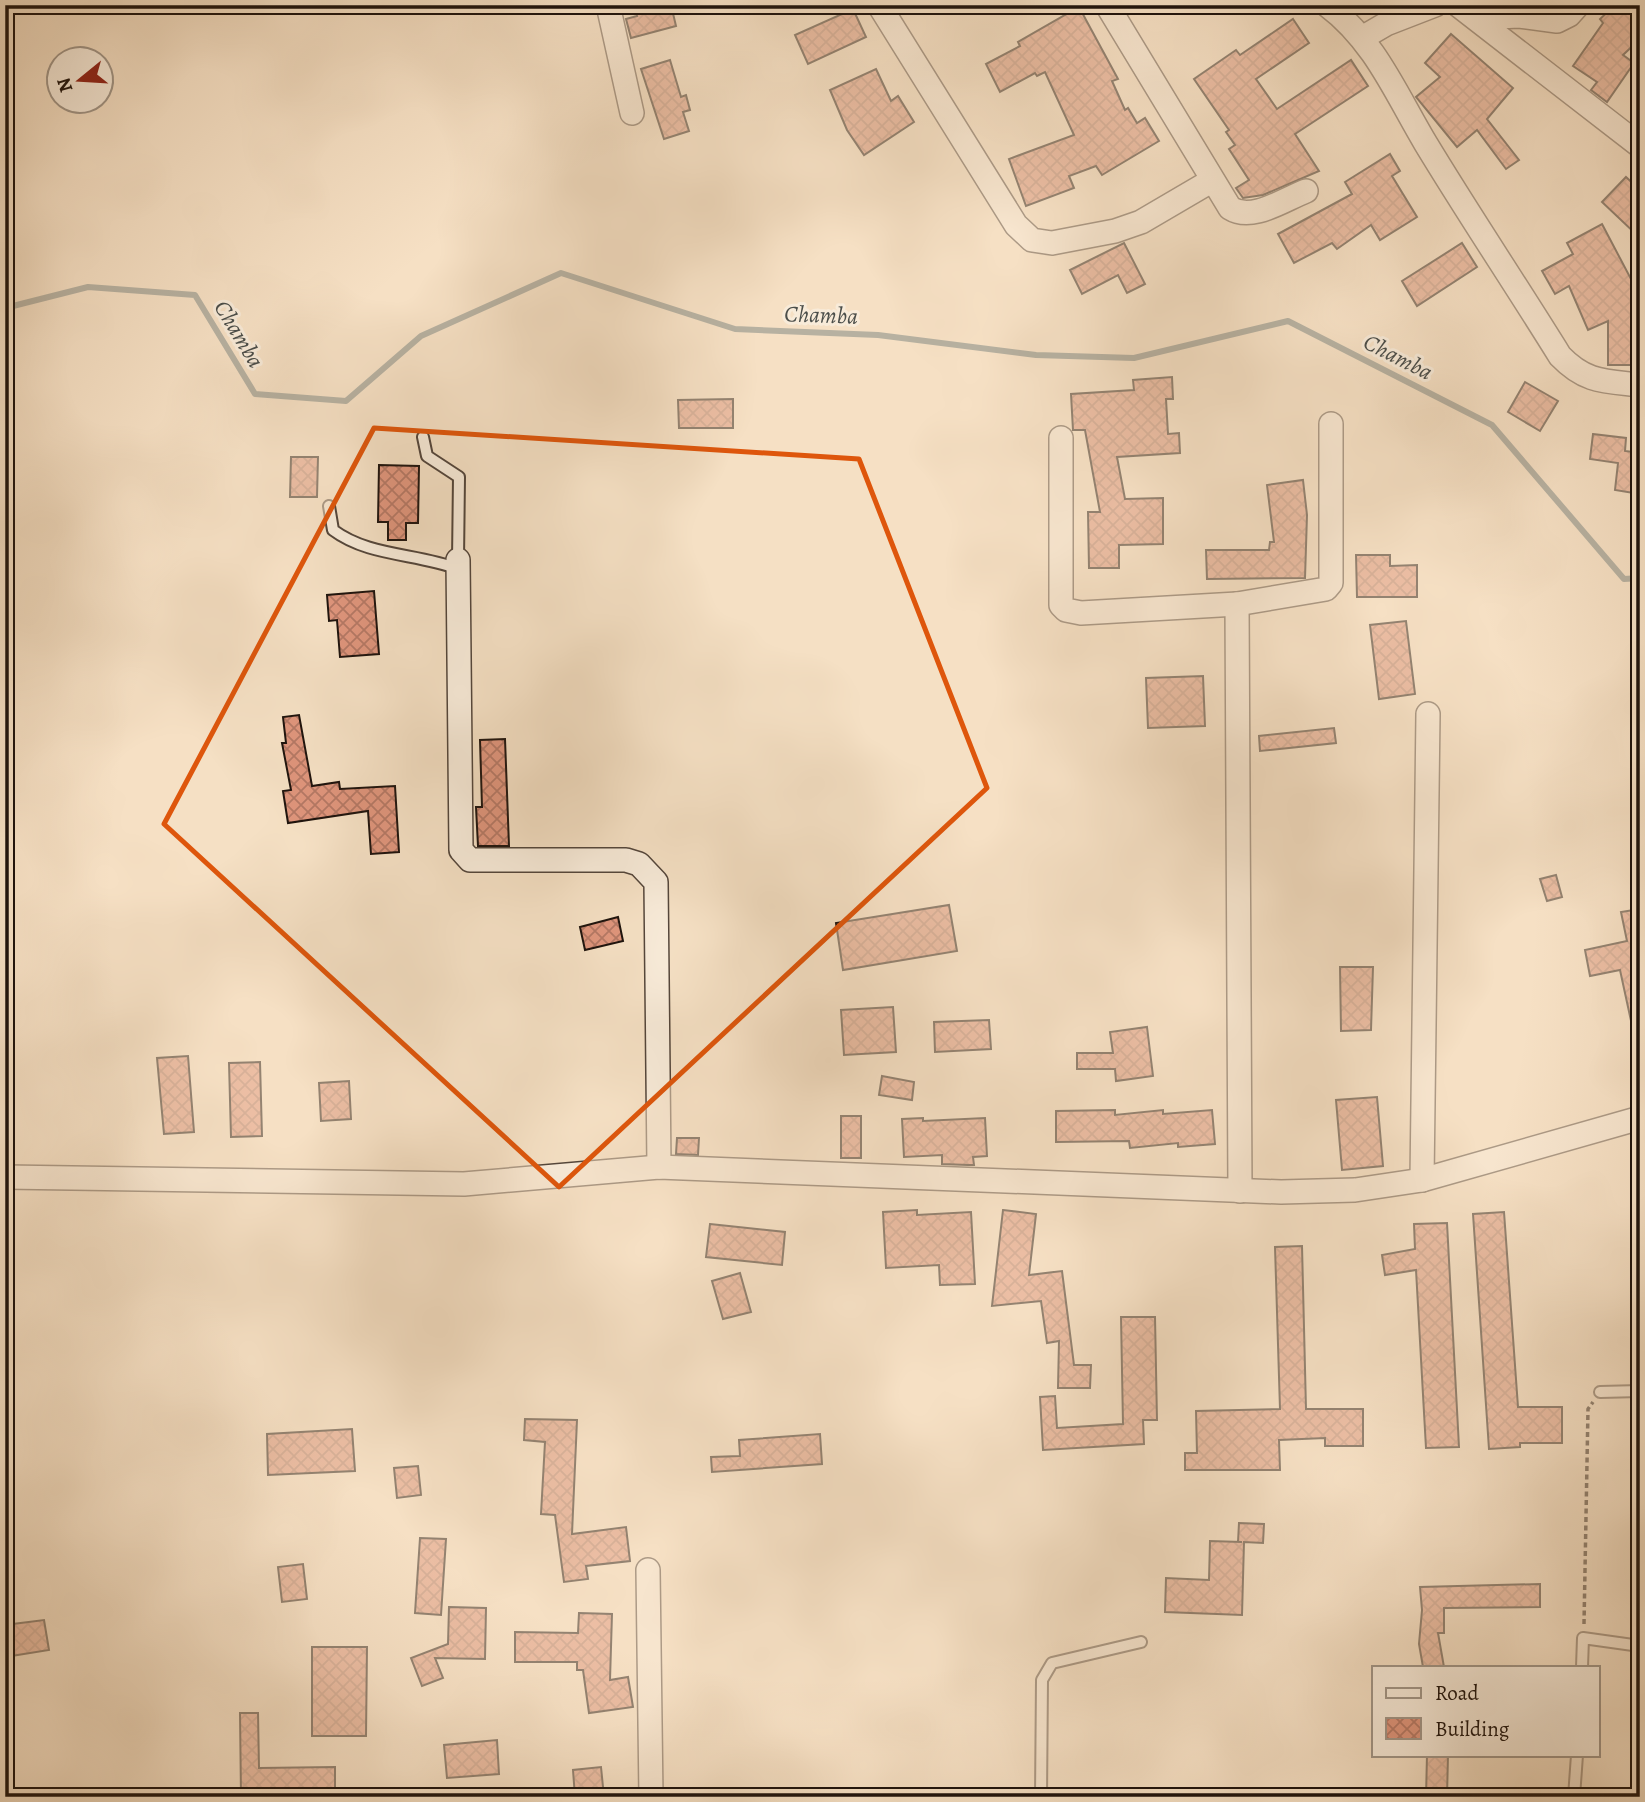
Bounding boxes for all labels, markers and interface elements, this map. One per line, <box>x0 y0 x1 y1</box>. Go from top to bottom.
north arrow <box>46 46 116 116</box>
text: N <box>50 74 79 96</box>
water label: Chamba <box>207 294 271 374</box>
water label: Chamba <box>784 298 859 332</box>
water label: Chamba <box>1358 326 1438 388</box>
legend <box>1372 1666 1600 1756</box>
text: Road <box>1435 1679 1479 1707</box>
text: Building <box>1435 1715 1510 1743</box>

